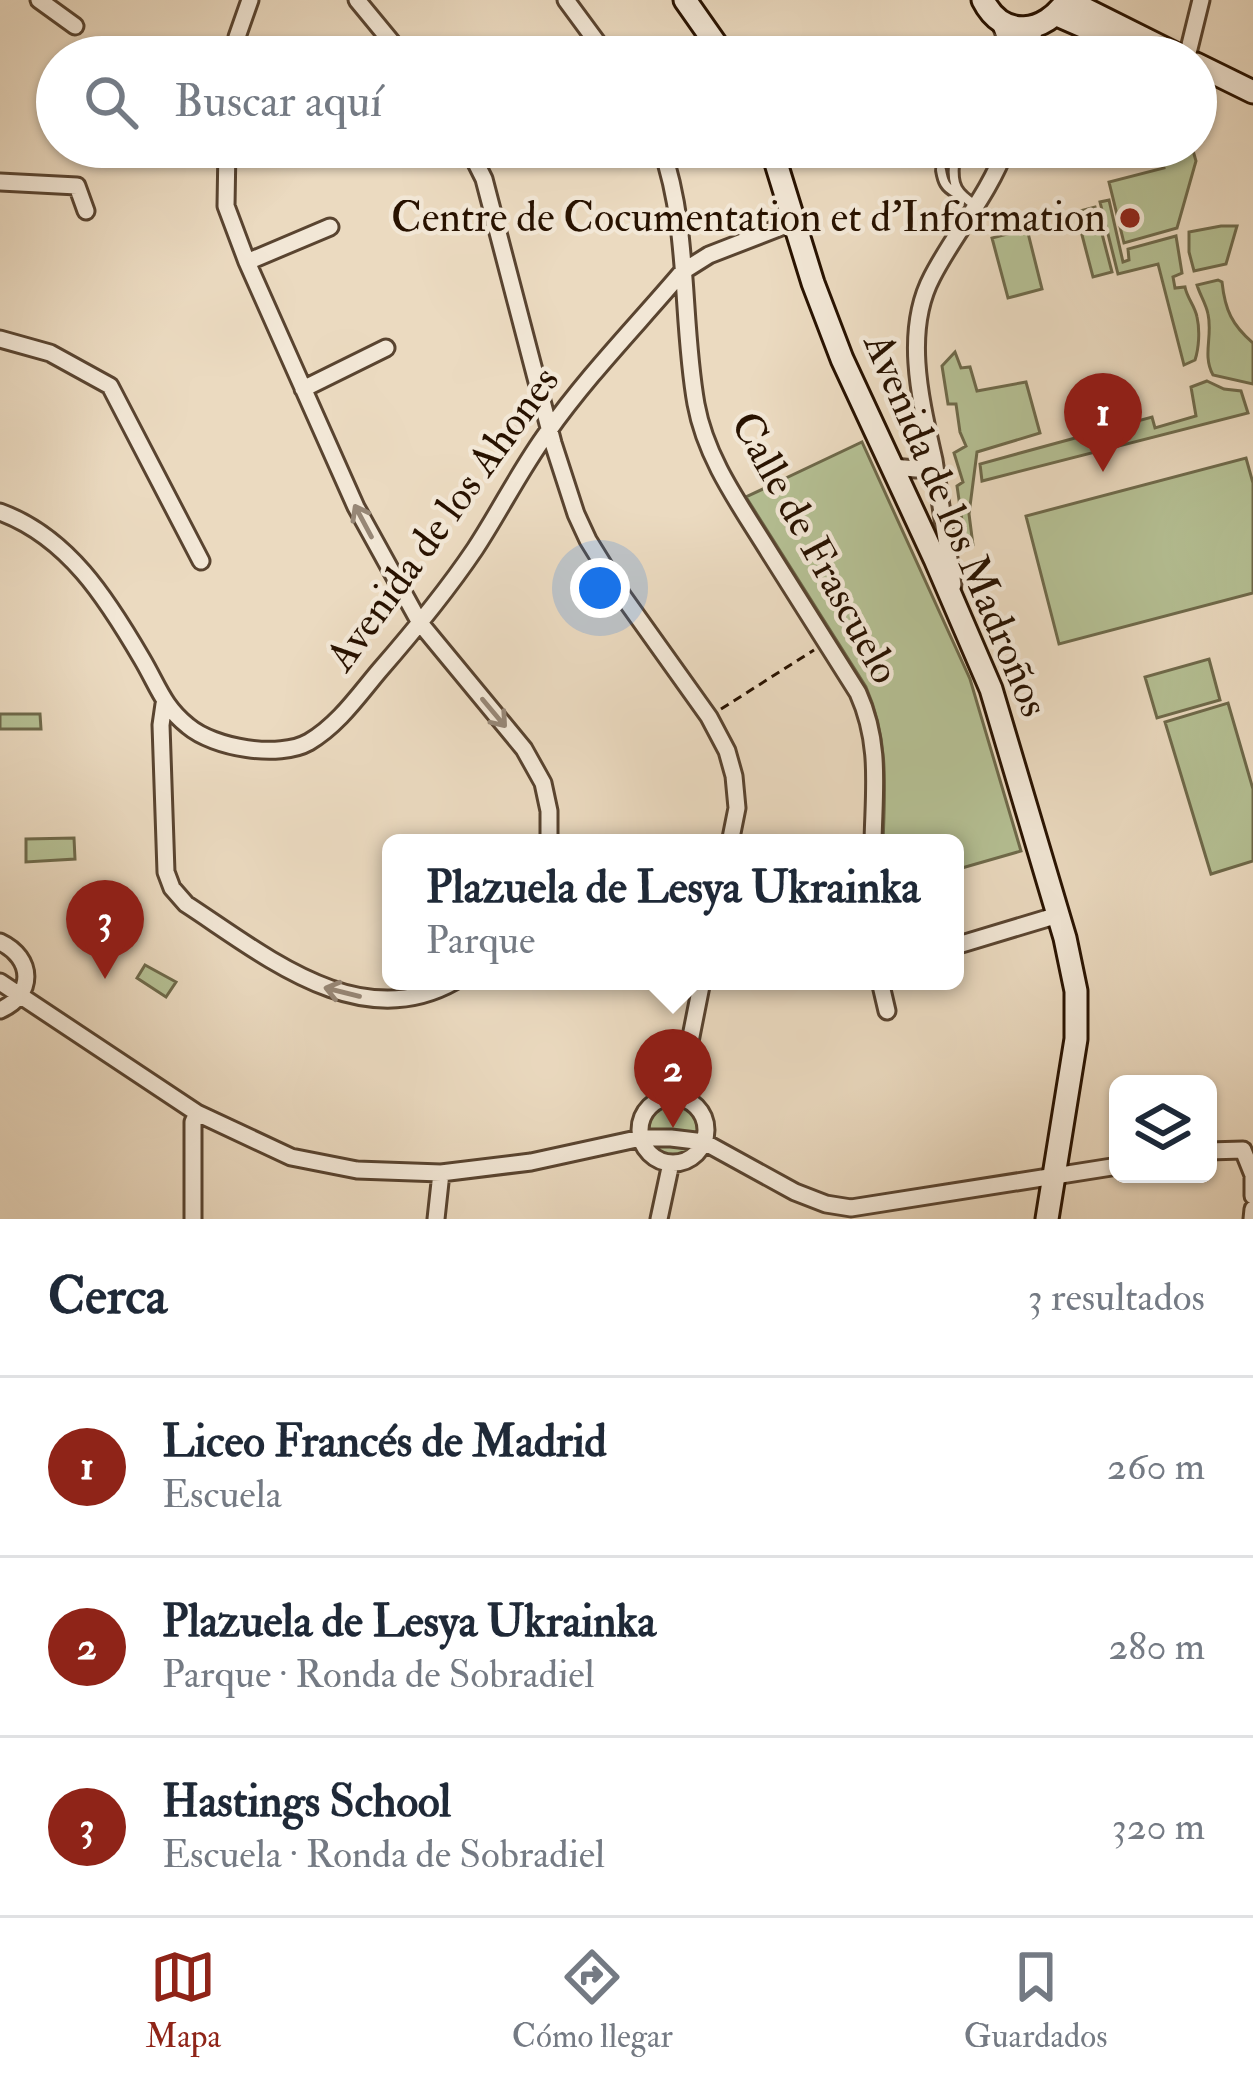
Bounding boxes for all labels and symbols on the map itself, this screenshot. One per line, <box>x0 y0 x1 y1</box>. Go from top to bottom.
place label: Centre de Cocumentation et d'Information <box>391 192 1106 244</box>
marker: Centre de Cocumentation et d'Information <box>1117 205 1143 231</box>
street label: Avenida de los Madroños <box>851 324 1060 725</box>
street label: Avenida de los Ahones <box>314 356 571 682</box>
pin: 1 <box>1064 373 1142 472</box>
street label: Calle de Frascuelo <box>719 403 911 693</box>
one-way arrow <box>351 504 374 539</box>
your location <box>570 558 630 618</box>
one-way arrow <box>480 697 508 728</box>
pin: 3 <box>66 880 144 979</box>
one-way arrow <box>324 980 362 1002</box>
pin: 2 <box>634 1029 712 1128</box>

